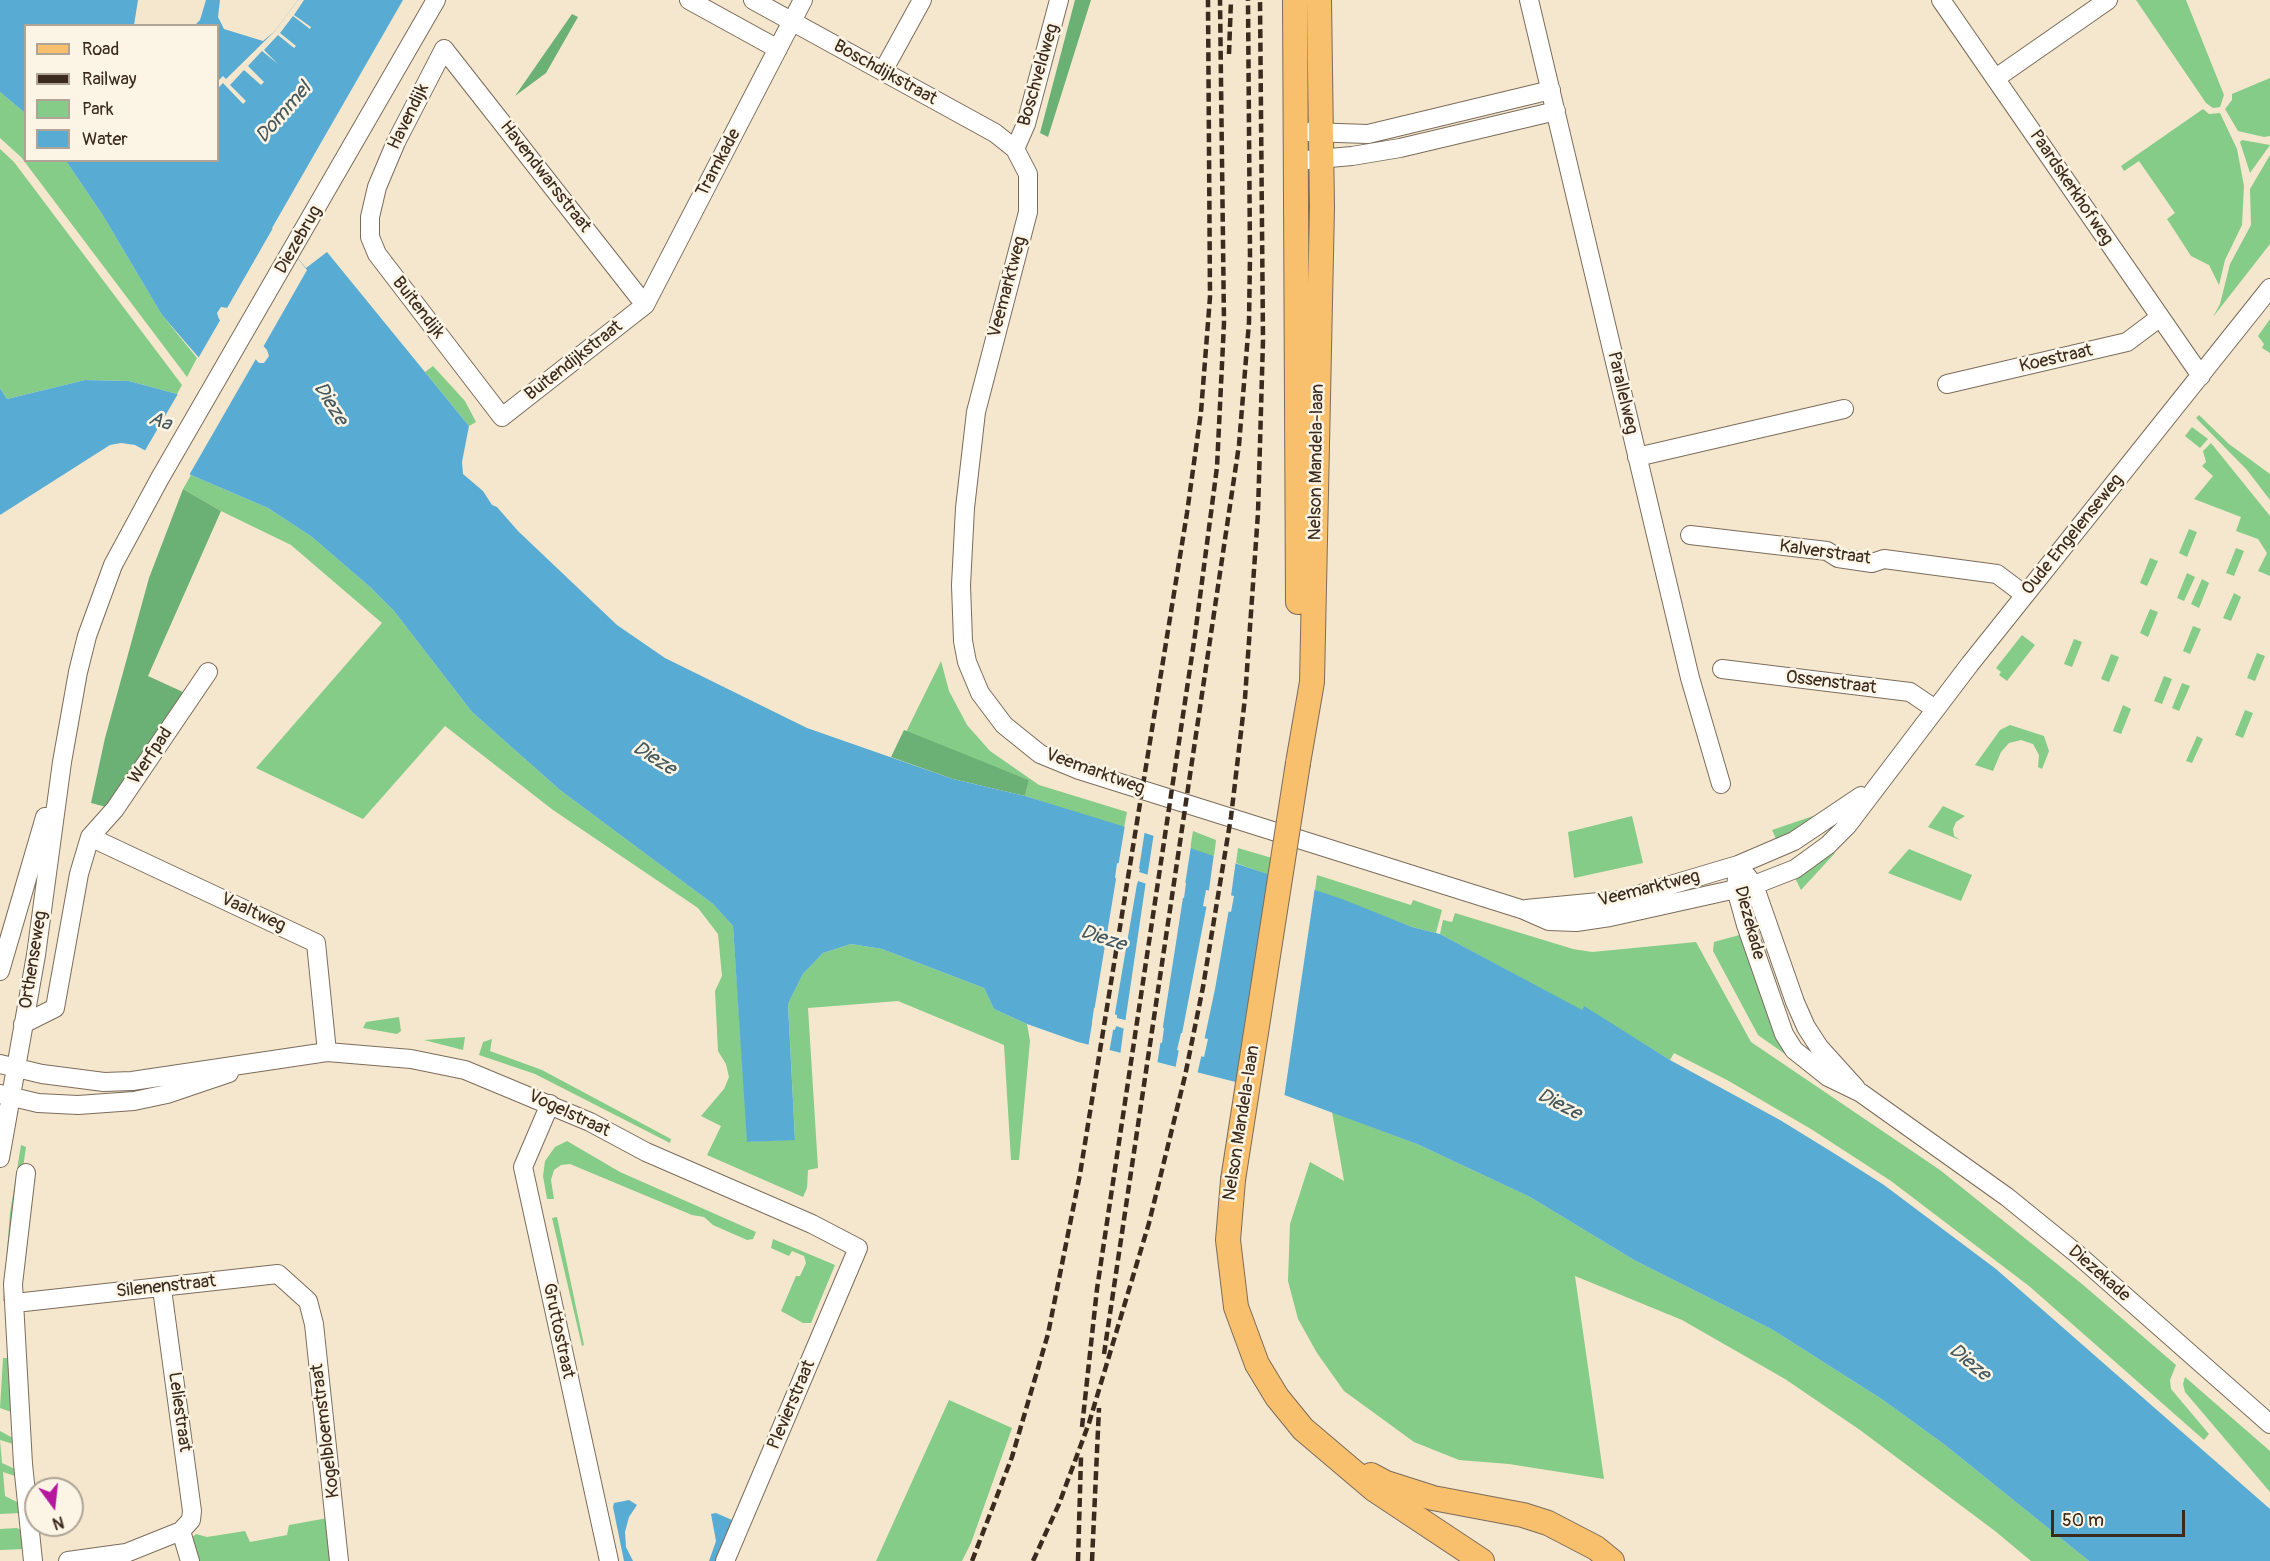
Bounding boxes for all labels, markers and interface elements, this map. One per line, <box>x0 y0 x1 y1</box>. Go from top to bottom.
street label: Boschveldweg <box>1014 21 1064 129</box>
legend <box>24 24 219 162</box>
street label: Boschdijkstraat <box>829 36 941 110</box>
text: Road <box>82 38 119 61</box>
text: Railway <box>82 68 137 91</box>
water label: Dommel <box>251 78 317 148</box>
street label: Havendijk <box>384 80 434 154</box>
text: Park <box>82 98 114 121</box>
street label: Havendwarsstraat <box>495 117 595 237</box>
street label: Tramkade <box>692 125 746 201</box>
street label: Paardskerkhofweg <box>2024 126 2118 250</box>
text: Water <box>82 128 128 151</box>
street label: Diezebrug <box>271 202 327 278</box>
street label: Veemarktweg <box>984 234 1032 340</box>
street label: Buitendijk <box>387 273 449 343</box>
street label: Buitendijkstraat <box>521 316 627 406</box>
street label: Koestraat <box>2017 340 2095 378</box>
street label: Parallelweg <box>1602 350 1642 436</box>
water label: Dieze <box>308 378 352 430</box>
street label: Nelson Mandela-laan <box>1305 383 1329 541</box>
water label: Aa <box>145 407 175 437</box>
street label: Oude Engelenseweg <box>2018 470 2128 600</box>
street label: Kalverstraat <box>1778 536 1872 570</box>
street label: Ossenstraat <box>1785 667 1877 699</box>
street label: Werfpad <box>124 724 178 788</box>
water label: Dieze <box>628 737 680 781</box>
street label: Veemarktweg <box>1042 744 1148 800</box>
street label: Veemarktweg <box>1596 866 1702 912</box>
street label: Diezekade <box>1729 884 1769 962</box>
street label: Vaaltweg <box>217 889 289 937</box>
street label: Orthenseweg <box>16 909 52 1011</box>
water label: Dieze <box>1077 920 1129 958</box>
street label: Nelson Mandela-laan <box>1219 1044 1265 1202</box>
water label: Dieze <box>1533 1084 1585 1126</box>
street label: Vogelstraat <box>525 1086 613 1142</box>
street label: Diezekade <box>2063 1241 2135 1307</box>
street label: Silenenstraat <box>115 1271 217 1303</box>
street label: Gruttostraat <box>537 1281 579 1381</box>
water label: Dieze <box>1943 1339 1995 1387</box>
street label: Plevierstraat <box>764 1357 820 1453</box>
street label: Kogelbloemstraat <box>307 1363 345 1499</box>
street label: Leliestraat <box>163 1371 195 1453</box>
north arrow <box>24 1477 84 1537</box>
scale bar <box>2054 1498 2188 1536</box>
text: 50 m <box>2062 1509 2104 1532</box>
text: N <box>50 1511 66 1534</box>

